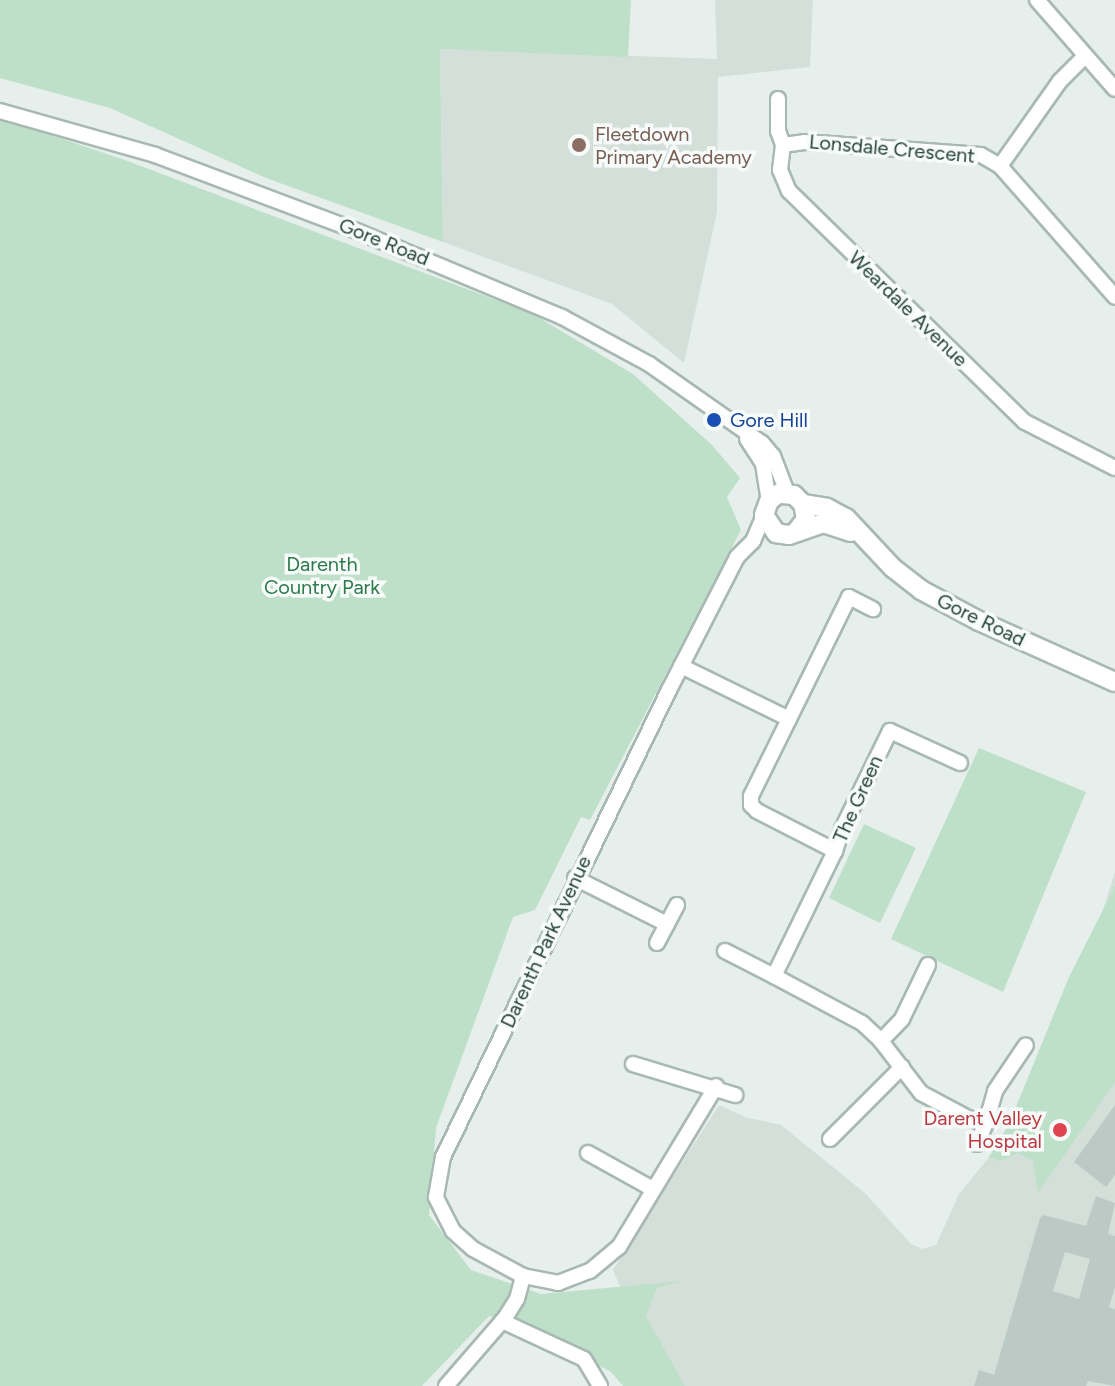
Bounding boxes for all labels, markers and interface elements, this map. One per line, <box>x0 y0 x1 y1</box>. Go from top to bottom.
place label: Fleetdown Primary Academy <box>595 122 752 169</box>
street label: Lonsdale Crescent <box>808 130 976 168</box>
marker: Fleetdown Primary Academy <box>570 136 588 154</box>
street label: Gore Road <box>335 213 433 271</box>
street label: Weardale Avenue <box>844 246 972 372</box>
place label: Gore Hill <box>730 408 808 432</box>
marker: Gore Hill <box>705 411 723 429</box>
park label: Darenth Country Park <box>264 553 380 600</box>
street label: Gore Road <box>933 588 1029 652</box>
street label: The Green <box>828 752 888 846</box>
street label: Darenth Park Avenue <box>496 852 596 1032</box>
place label: Darent Valley Hospital <box>923 1106 1042 1153</box>
marker: Darent Valley Hospital <box>1049 1119 1071 1141</box>

